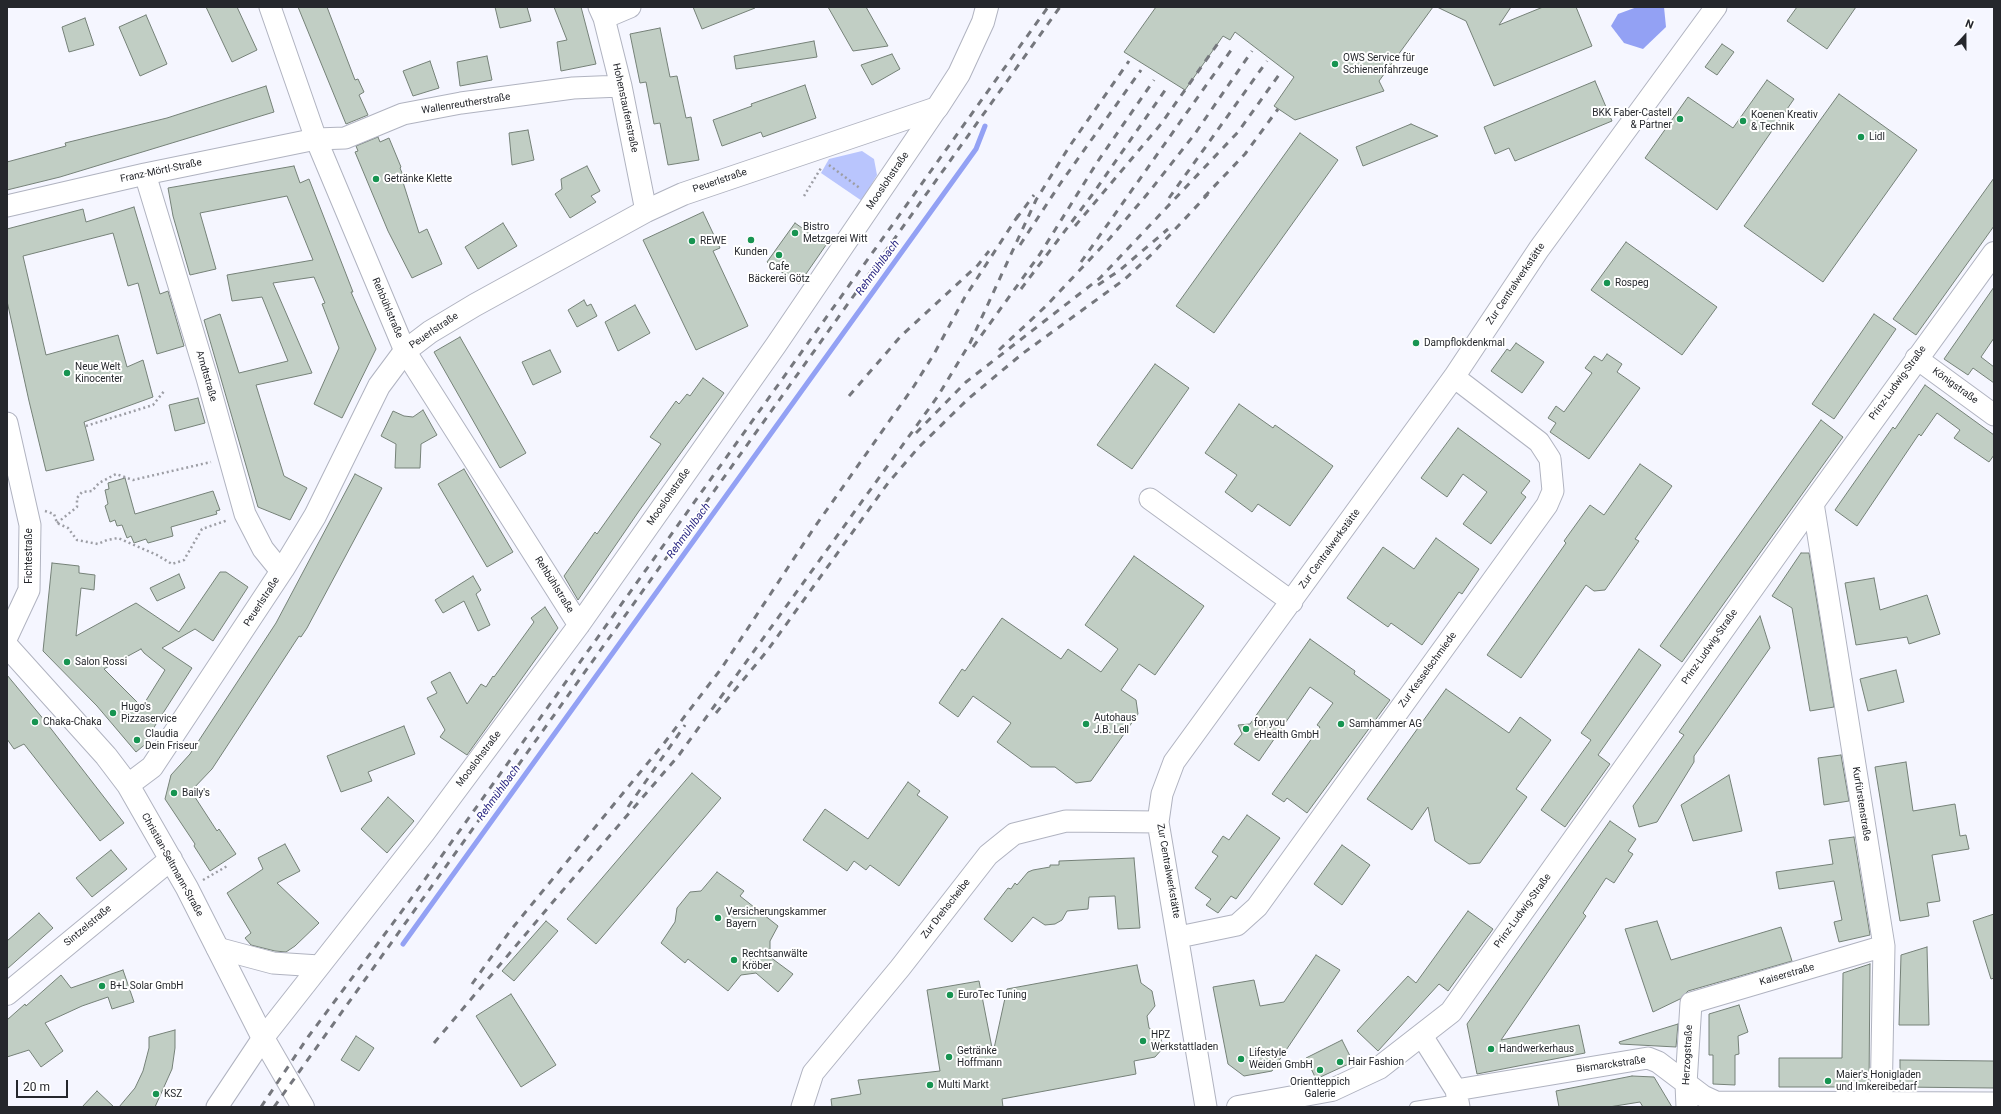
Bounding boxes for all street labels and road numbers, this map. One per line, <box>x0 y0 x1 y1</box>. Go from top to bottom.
street label: Hohenstaufenstraße <box>610 62 640 154</box>
street label: Wallenreutherstraße <box>421 91 511 117</box>
street label: Mooslohstraße <box>864 150 912 212</box>
street label: Franz-Mörtl-Straße <box>119 157 203 185</box>
street label: Peuerlstraße <box>691 166 749 196</box>
street label: Zur Centralwerkstätte <box>1484 241 1548 327</box>
street label: Rehbühlstraße <box>369 276 405 340</box>
street label: Peuerlstraße <box>407 310 461 352</box>
street label: Prinz-Ludwig-Straße <box>1867 343 1929 423</box>
street label: Arndtstraße <box>193 349 219 403</box>
street label: Königstraße <box>1930 365 1980 407</box>
street label: Mooslohstraße <box>645 466 693 528</box>
street label: Zur Centralwerkstätte <box>1297 507 1363 591</box>
street label: Fichtestraße <box>23 528 35 584</box>
street label: Rehbühlstraße <box>532 555 576 615</box>
street label: Peuerlstraße <box>242 575 282 629</box>
street label: Prinz-Ludwig-Straße <box>1680 607 1740 687</box>
street label: Zur Kesselschmiede <box>1397 630 1459 710</box>
street label: Mooslohstraße <box>454 729 504 789</box>
street label: Kurfürstenstraße <box>1849 766 1873 842</box>
street label: Christian-Seltmann-Straße <box>139 811 205 919</box>
street label: Zur Centralwerkstätte <box>1154 823 1182 919</box>
street label: Prinz-Ludwig-Straße <box>1492 871 1554 951</box>
street label: Zur Drehscheibe <box>919 877 973 941</box>
street label: Sintzelstraße <box>62 903 114 949</box>
street label: Kaiserstraße <box>1758 961 1816 989</box>
street label: Herzogstraße <box>1680 1025 1696 1085</box>
street label: Bismarckstraße <box>1576 1054 1646 1076</box>

